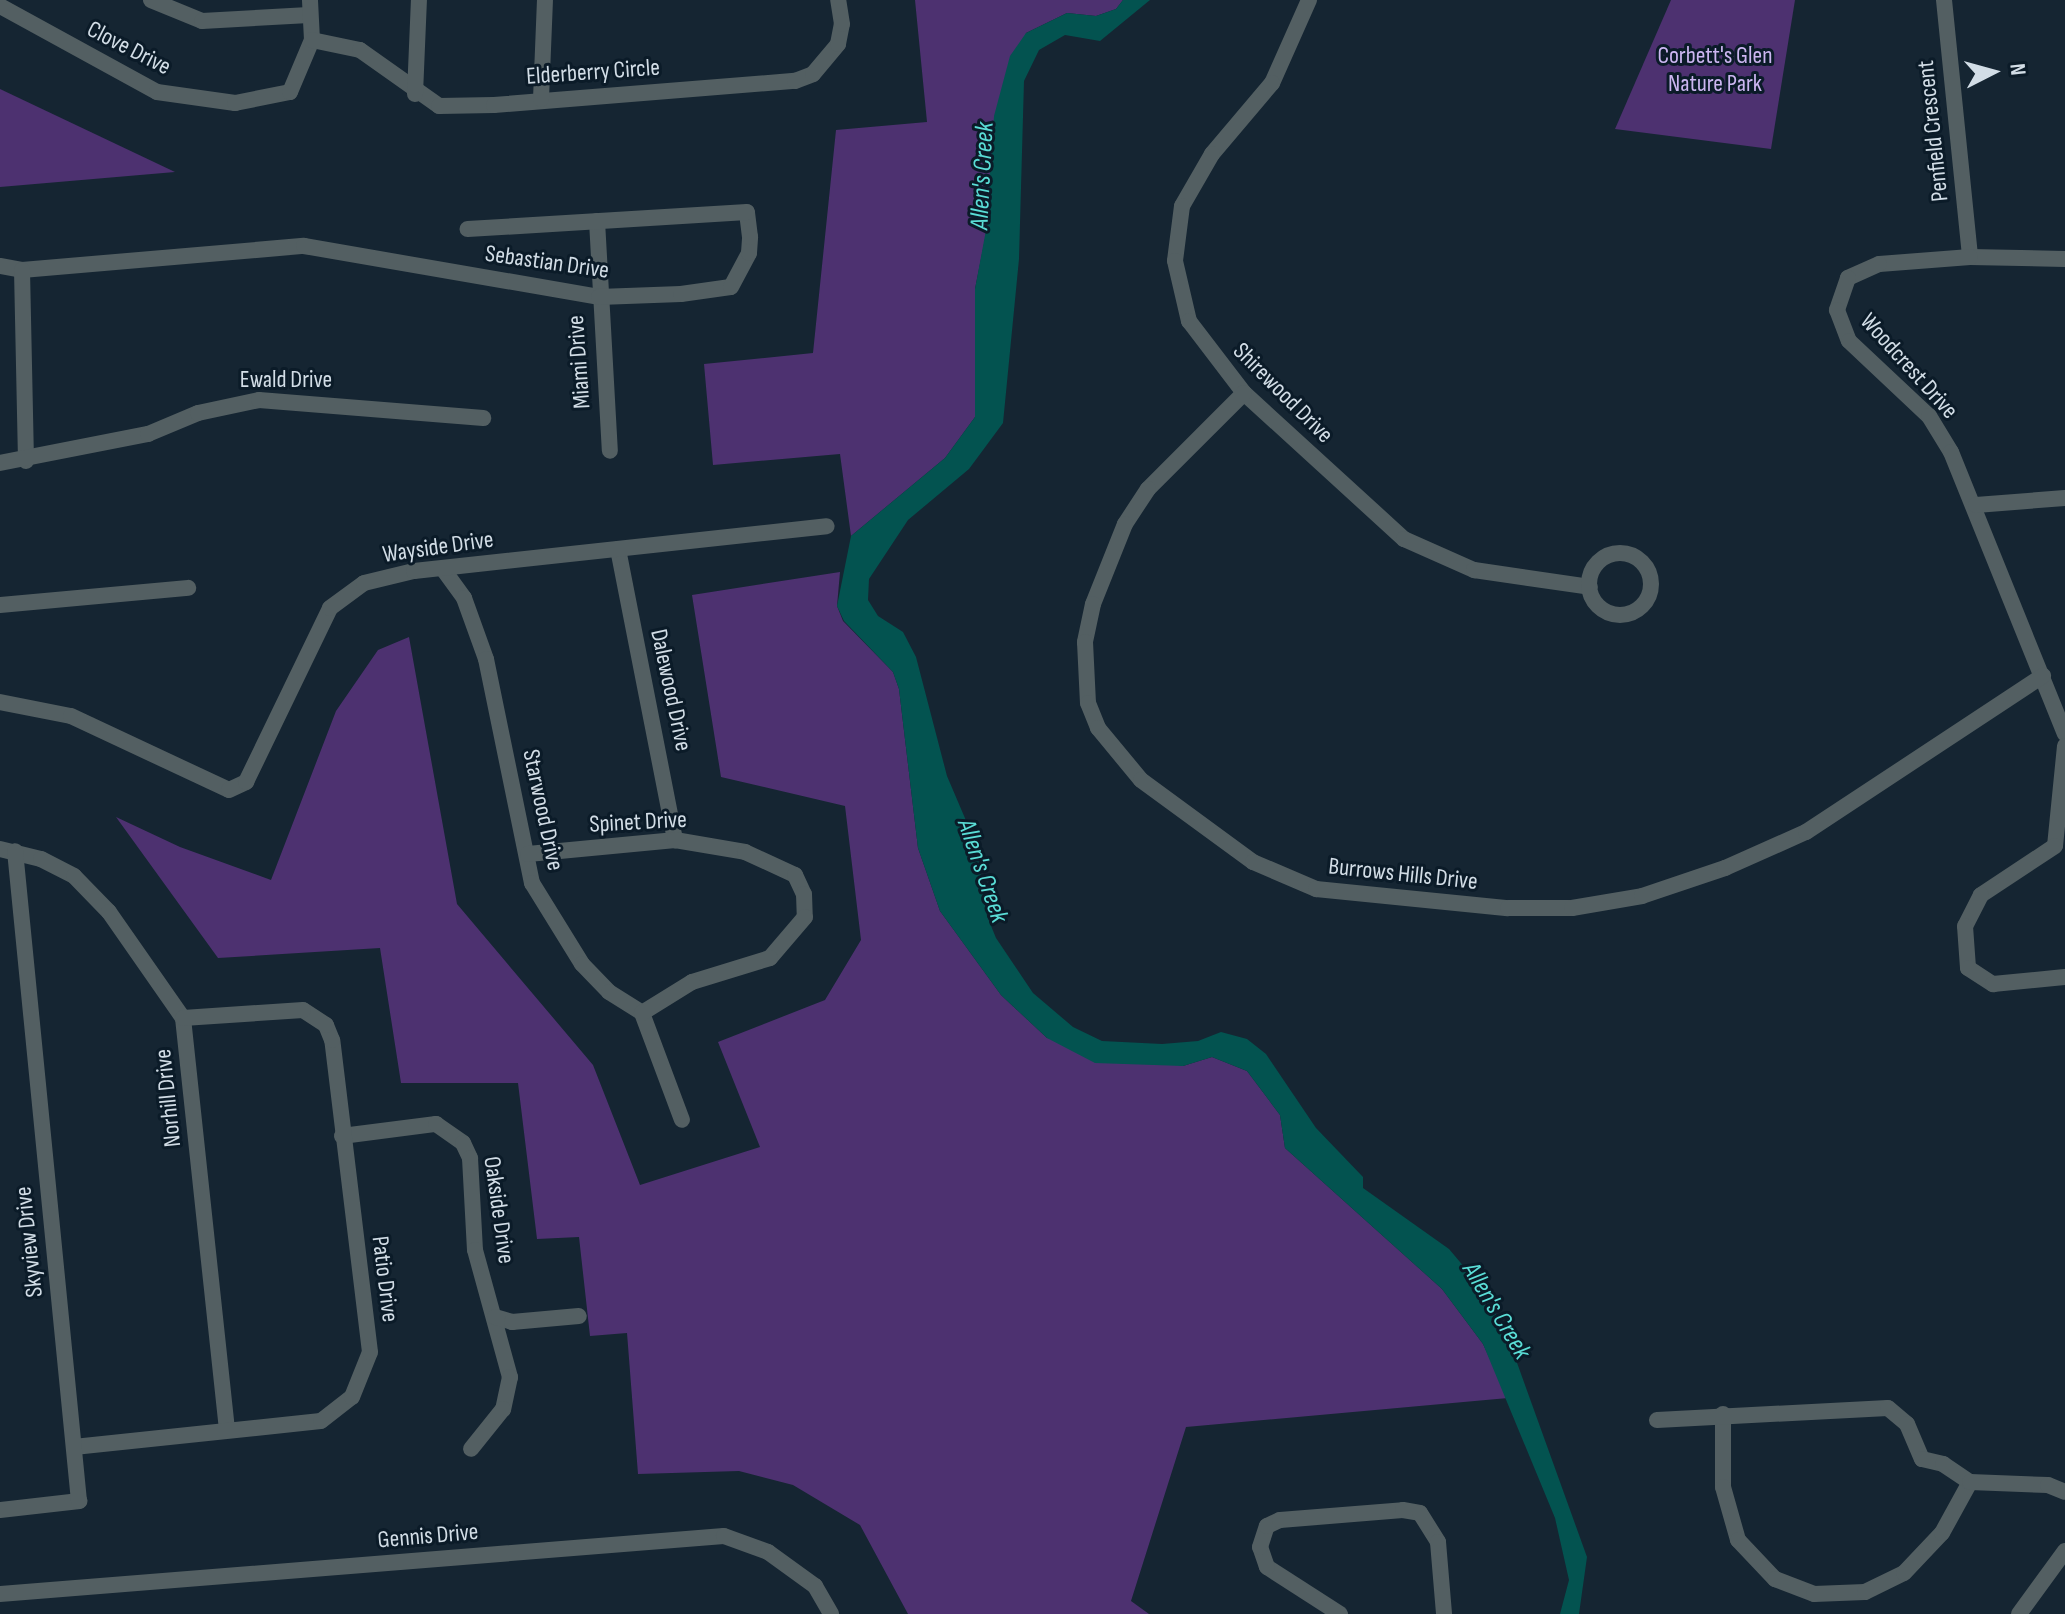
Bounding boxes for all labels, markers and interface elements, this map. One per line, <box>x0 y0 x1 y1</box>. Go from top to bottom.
street label: Clove Drive <box>82 15 176 81</box>
north arrow <box>1953 32 2033 112</box>
park label: Corbett's Glen Nature Park <box>1657 42 1773 98</box>
street label: Elderberry Circle <box>525 53 661 91</box>
street label: Penfield Crescent <box>1911 59 1955 203</box>
text: N <box>2003 62 2031 77</box>
water label: Allen's Creek <box>965 121 1001 231</box>
street label: Sebastian Drive <box>483 239 611 285</box>
street label: Woodcrest Drive <box>1854 307 1964 425</box>
street label: Miami Drive <box>561 314 597 410</box>
street label: Shirewood Drive <box>1227 337 1339 449</box>
street label: Ewald Drive <box>240 366 332 394</box>
street label: Wayside Drive <box>381 525 495 569</box>
street label: Dalewood Drive <box>644 626 698 754</box>
street label: Starwood Drive <box>516 747 570 873</box>
street label: Spinet Drive <box>589 805 687 839</box>
water label: Allen's Creek <box>950 815 1014 927</box>
street label: Burrows Hills Drive <box>1327 852 1479 896</box>
street label: Norhill Drive <box>149 1048 187 1148</box>
street label: Oakside Drive <box>477 1154 521 1266</box>
street label: Skyview Drive <box>9 1185 49 1299</box>
street label: Patio Drive <box>365 1234 405 1324</box>
water label: Allen's Creek <box>1455 1257 1537 1365</box>
street label: Gennis Drive <box>376 1517 480 1555</box>

